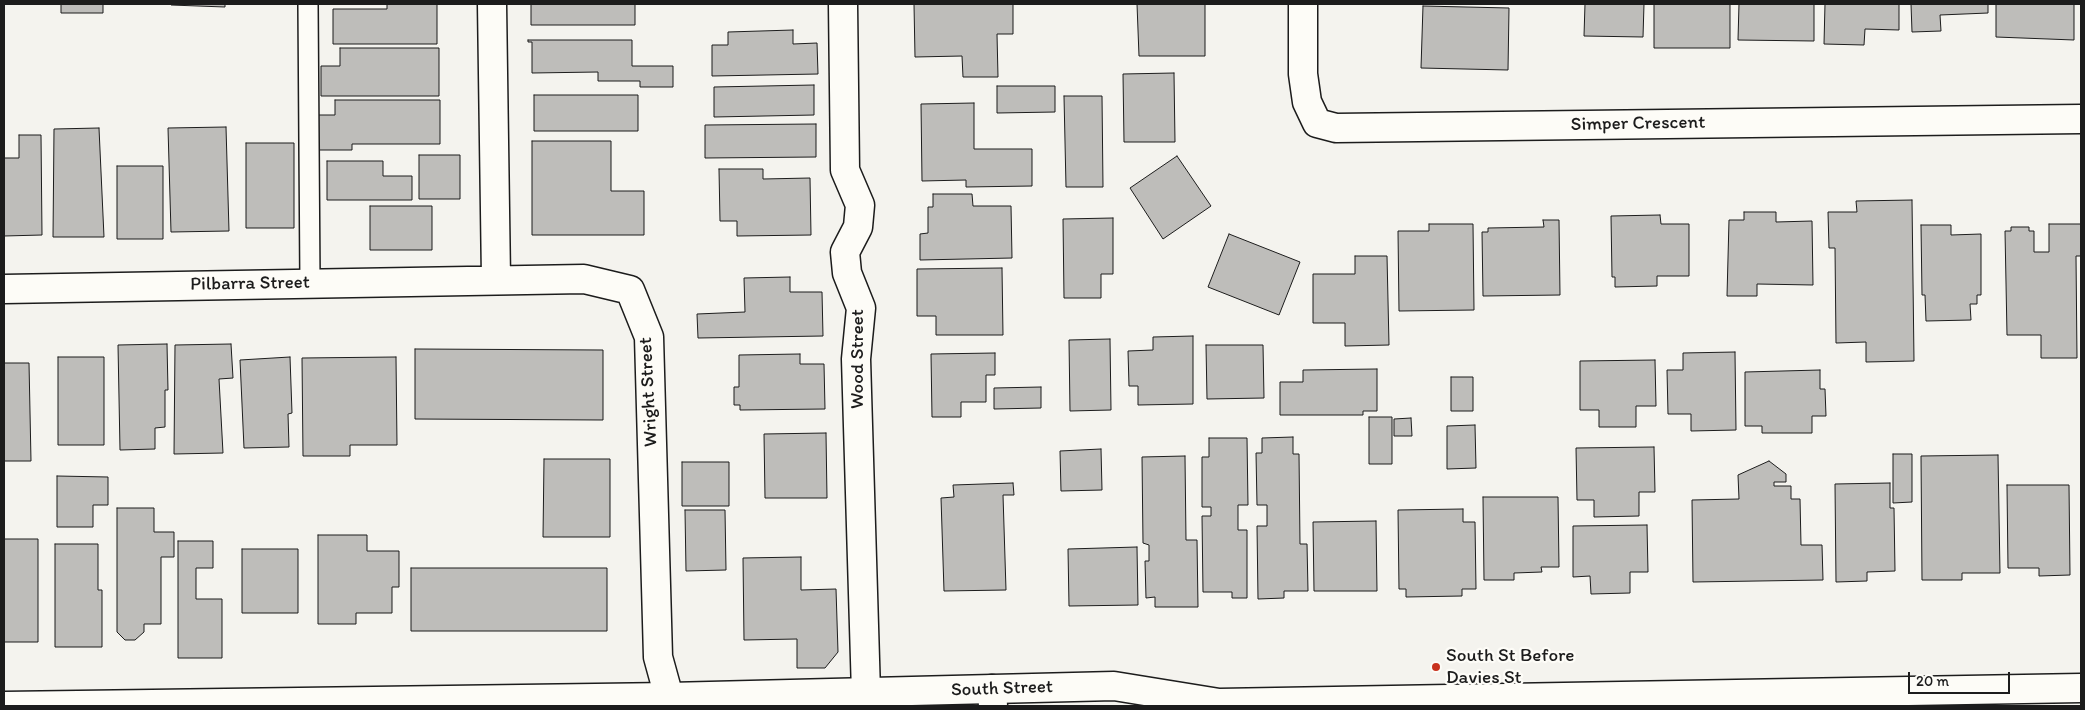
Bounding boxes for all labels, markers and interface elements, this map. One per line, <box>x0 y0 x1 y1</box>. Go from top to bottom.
street label: Simper Crescent <box>1571 111 1705 137</box>
street label: Pilbarra Street <box>190 272 310 296</box>
street label: Wood Street <box>847 309 869 409</box>
street label: Wright Street <box>635 336 663 448</box>
place label: South St Before Davies St <box>1446 645 1575 689</box>
marker: South St Before Davies St <box>1430 661 1442 673</box>
scale bar <box>1910 662 2012 694</box>
text: 20 m <box>1916 672 1949 690</box>
street label: South Street <box>951 676 1053 702</box>

